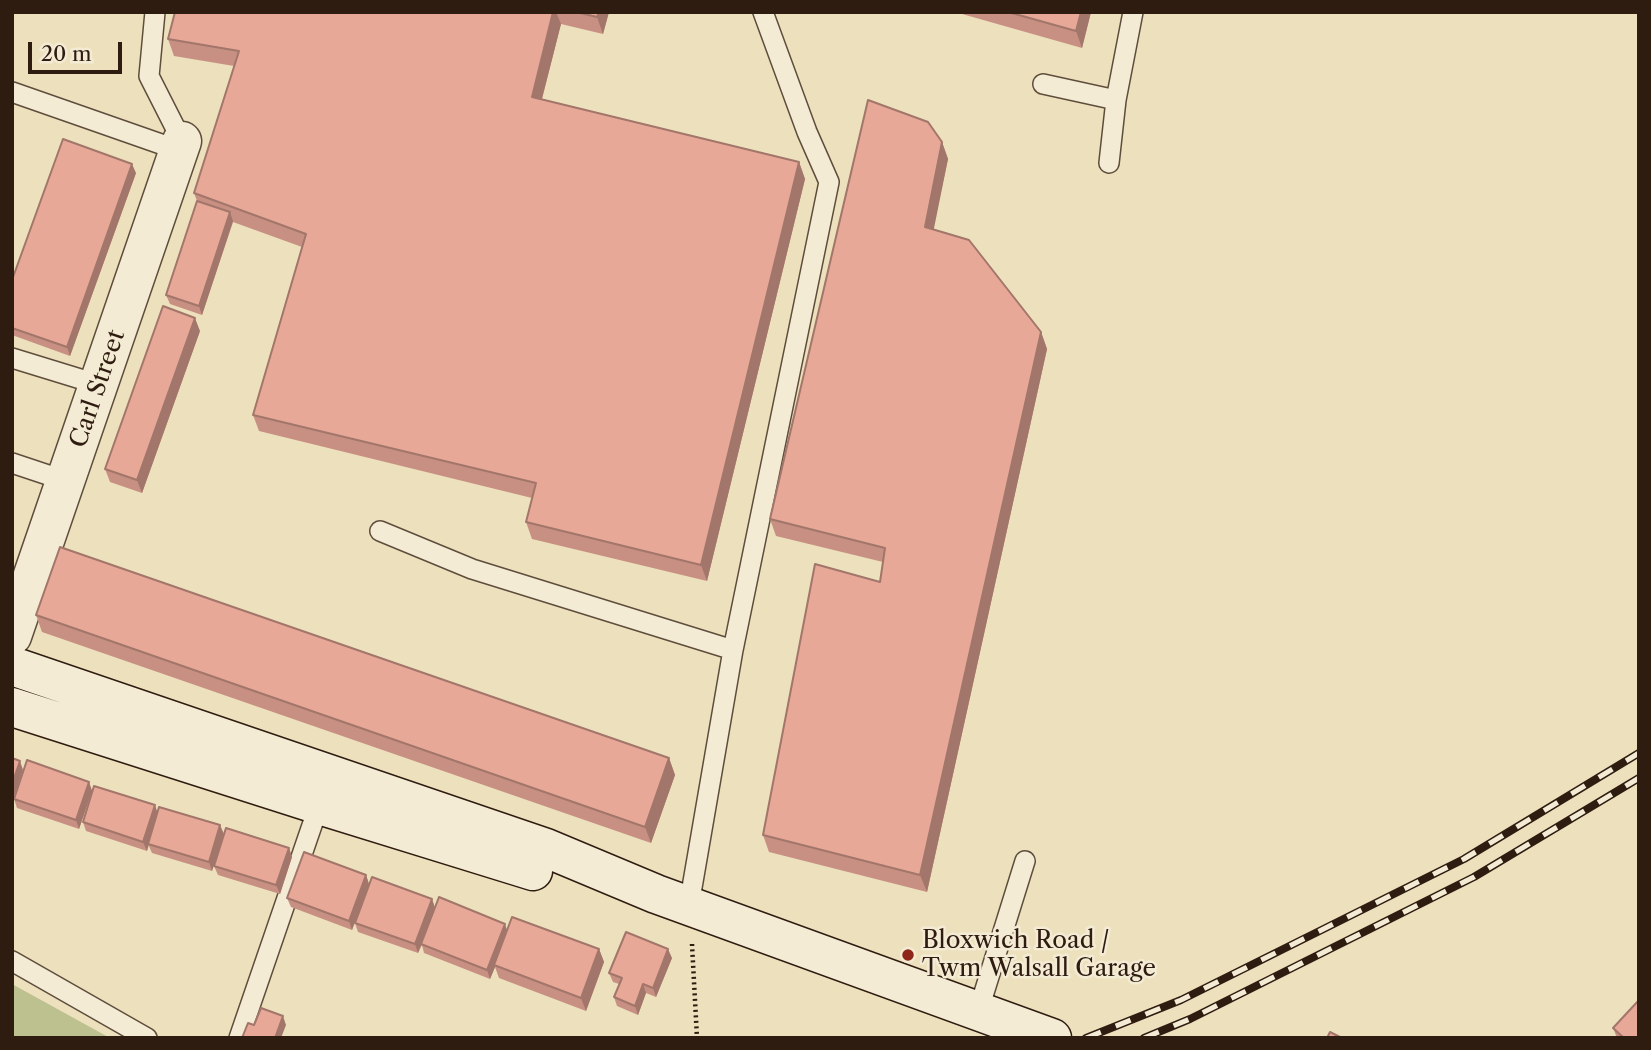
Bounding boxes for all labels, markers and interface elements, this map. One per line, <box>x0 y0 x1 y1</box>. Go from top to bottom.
scale bar <box>32 28 126 72</box>
text: 20 m <box>41 41 92 66</box>
street label: Carl Street <box>64 326 132 452</box>
place label: Bloxwich Road / Twm Walsall Garage <box>922 927 1156 983</box>
marker: Bloxwich Road / Twm Walsall Garage <box>900 947 916 963</box>

